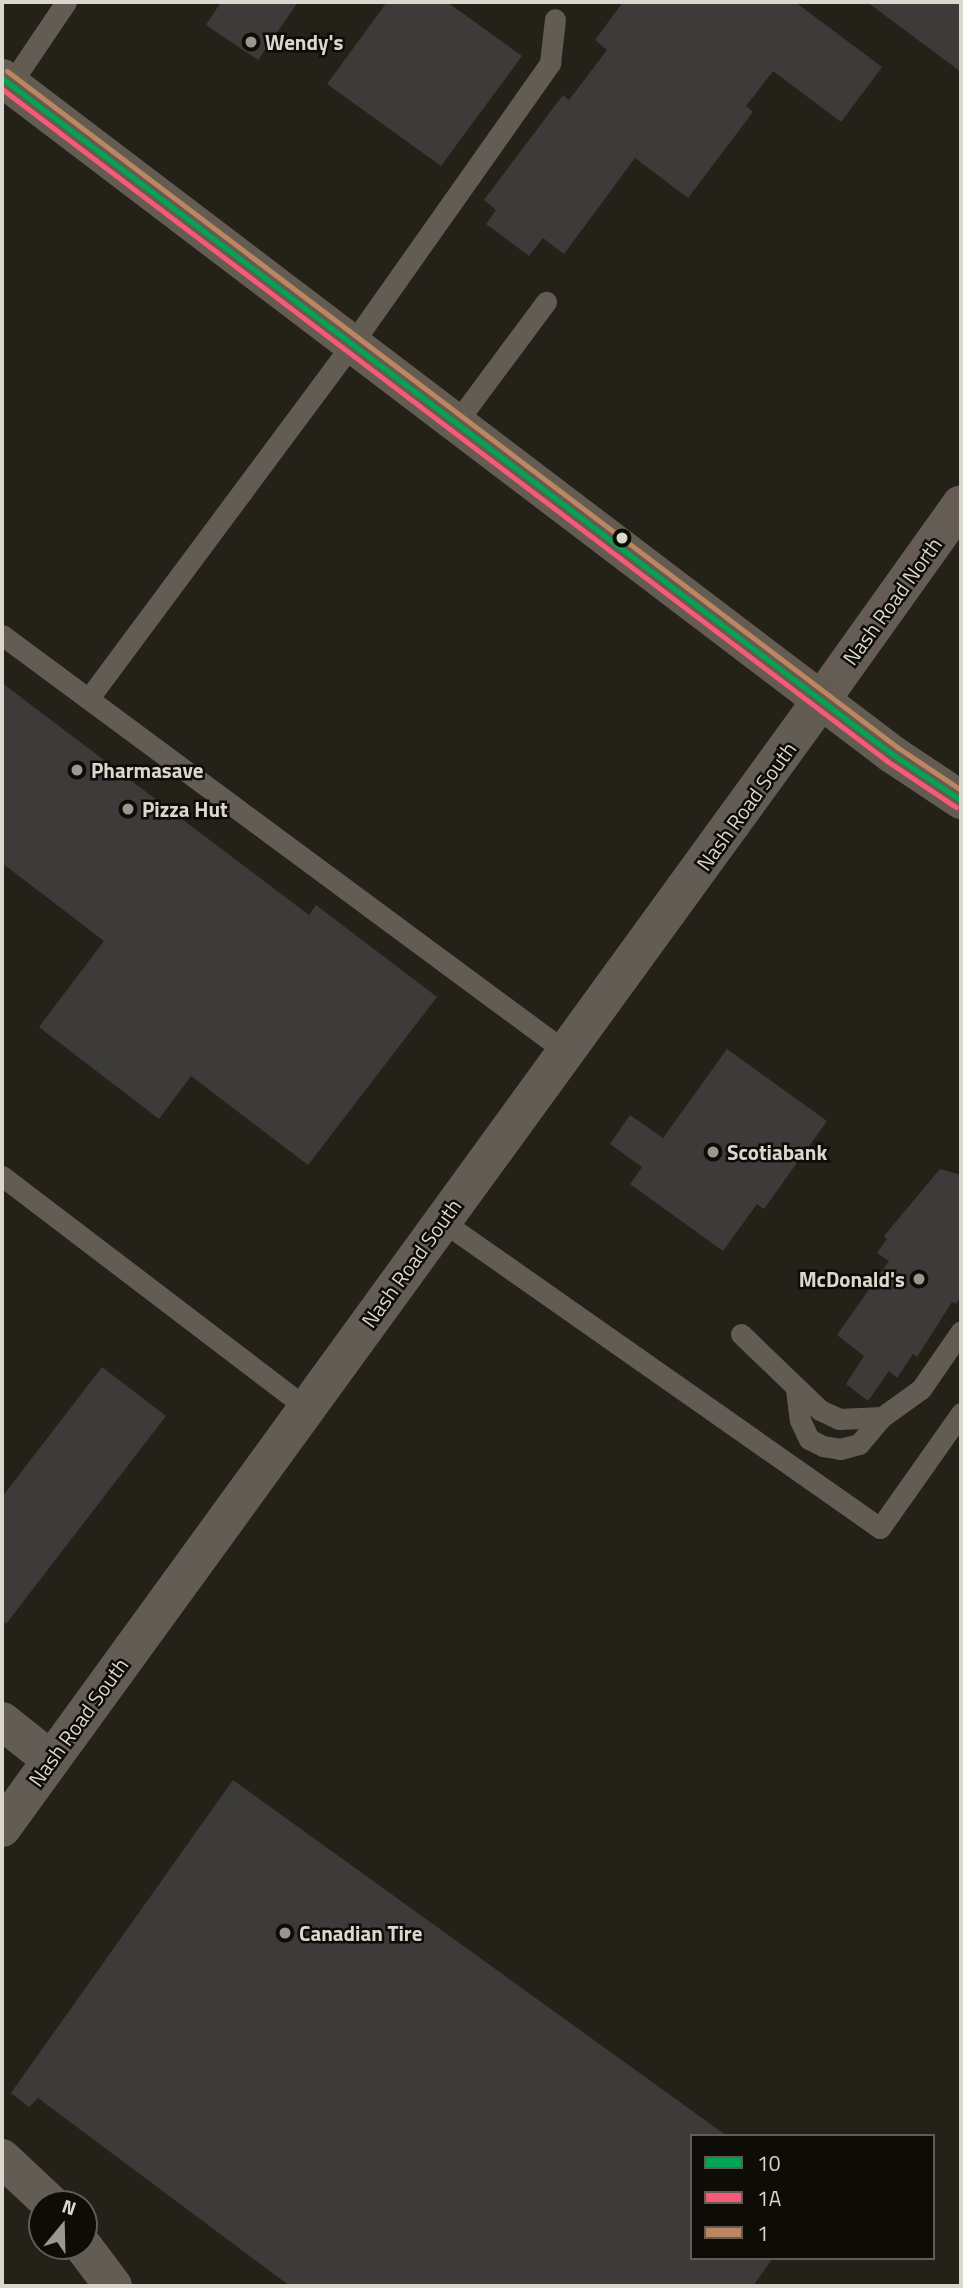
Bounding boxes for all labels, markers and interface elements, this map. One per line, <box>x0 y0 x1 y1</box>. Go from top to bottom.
place label: Wendy's <box>265 29 343 55</box>
marker: Wendy's <box>243 34 259 50</box>
unlabelled marker <box>615 531 629 545</box>
street label: Nash Road North <box>837 532 947 670</box>
street label: Nash Road South <box>691 737 801 875</box>
place label: Pharmasave <box>91 757 203 783</box>
marker: Pharmasave <box>69 762 85 778</box>
place label: Pizza Hut <box>142 796 228 822</box>
marker: Pizza Hut <box>120 801 136 817</box>
place label: Scotiabank <box>727 1139 827 1165</box>
marker: Scotiabank <box>705 1144 721 1160</box>
street label: Nash Road South <box>356 1194 466 1332</box>
place label: McDonald's <box>799 1266 905 1292</box>
marker: McDonald's <box>911 1271 927 1287</box>
street label: Nash Road South <box>23 1653 133 1791</box>
place label: Canadian Tire <box>299 1920 422 1946</box>
marker: Canadian Tire <box>277 1925 293 1941</box>
legend <box>690 2134 935 2260</box>
text: 10 <box>757 2147 781 2179</box>
text: 1A <box>757 2182 781 2214</box>
north arrow <box>28 2190 98 2260</box>
text: N <box>58 2191 80 2222</box>
text: 1 <box>757 2217 769 2249</box>

